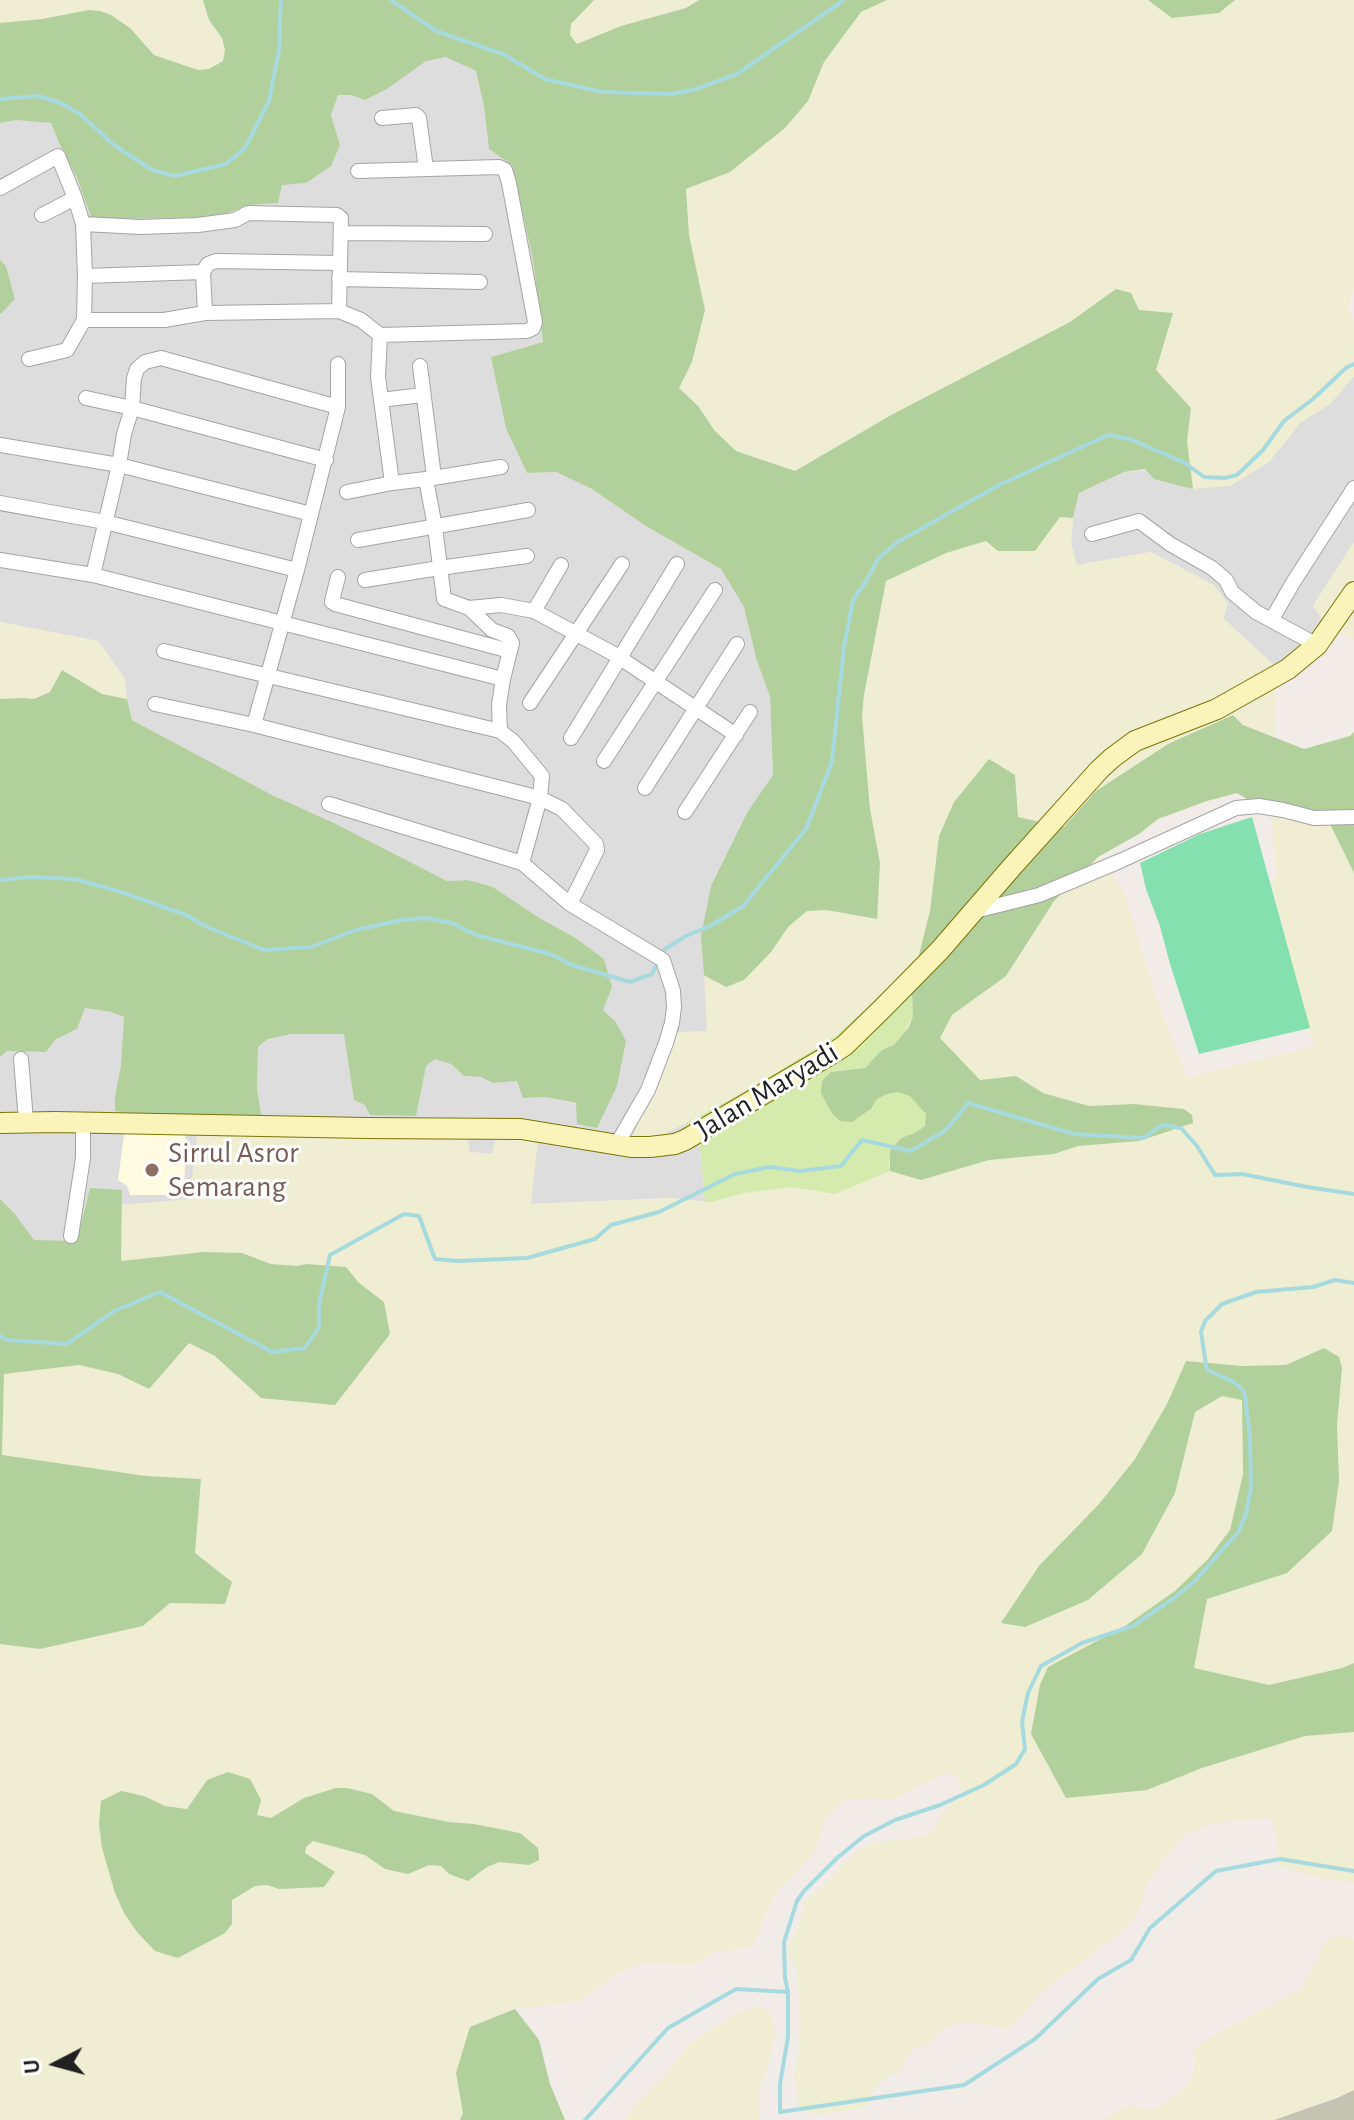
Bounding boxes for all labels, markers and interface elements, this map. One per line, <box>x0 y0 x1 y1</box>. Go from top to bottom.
street label: Jalan Maryadi <box>689 1034 845 1148</box>
place label: Sirrul Asror Semarang <box>168 1135 299 1206</box>
marker: Sirrul Asror Semarang <box>143 1161 161 1179</box>
north arrow <box>16 2024 96 2104</box>
text: U <box>20 2058 44 2075</box>

